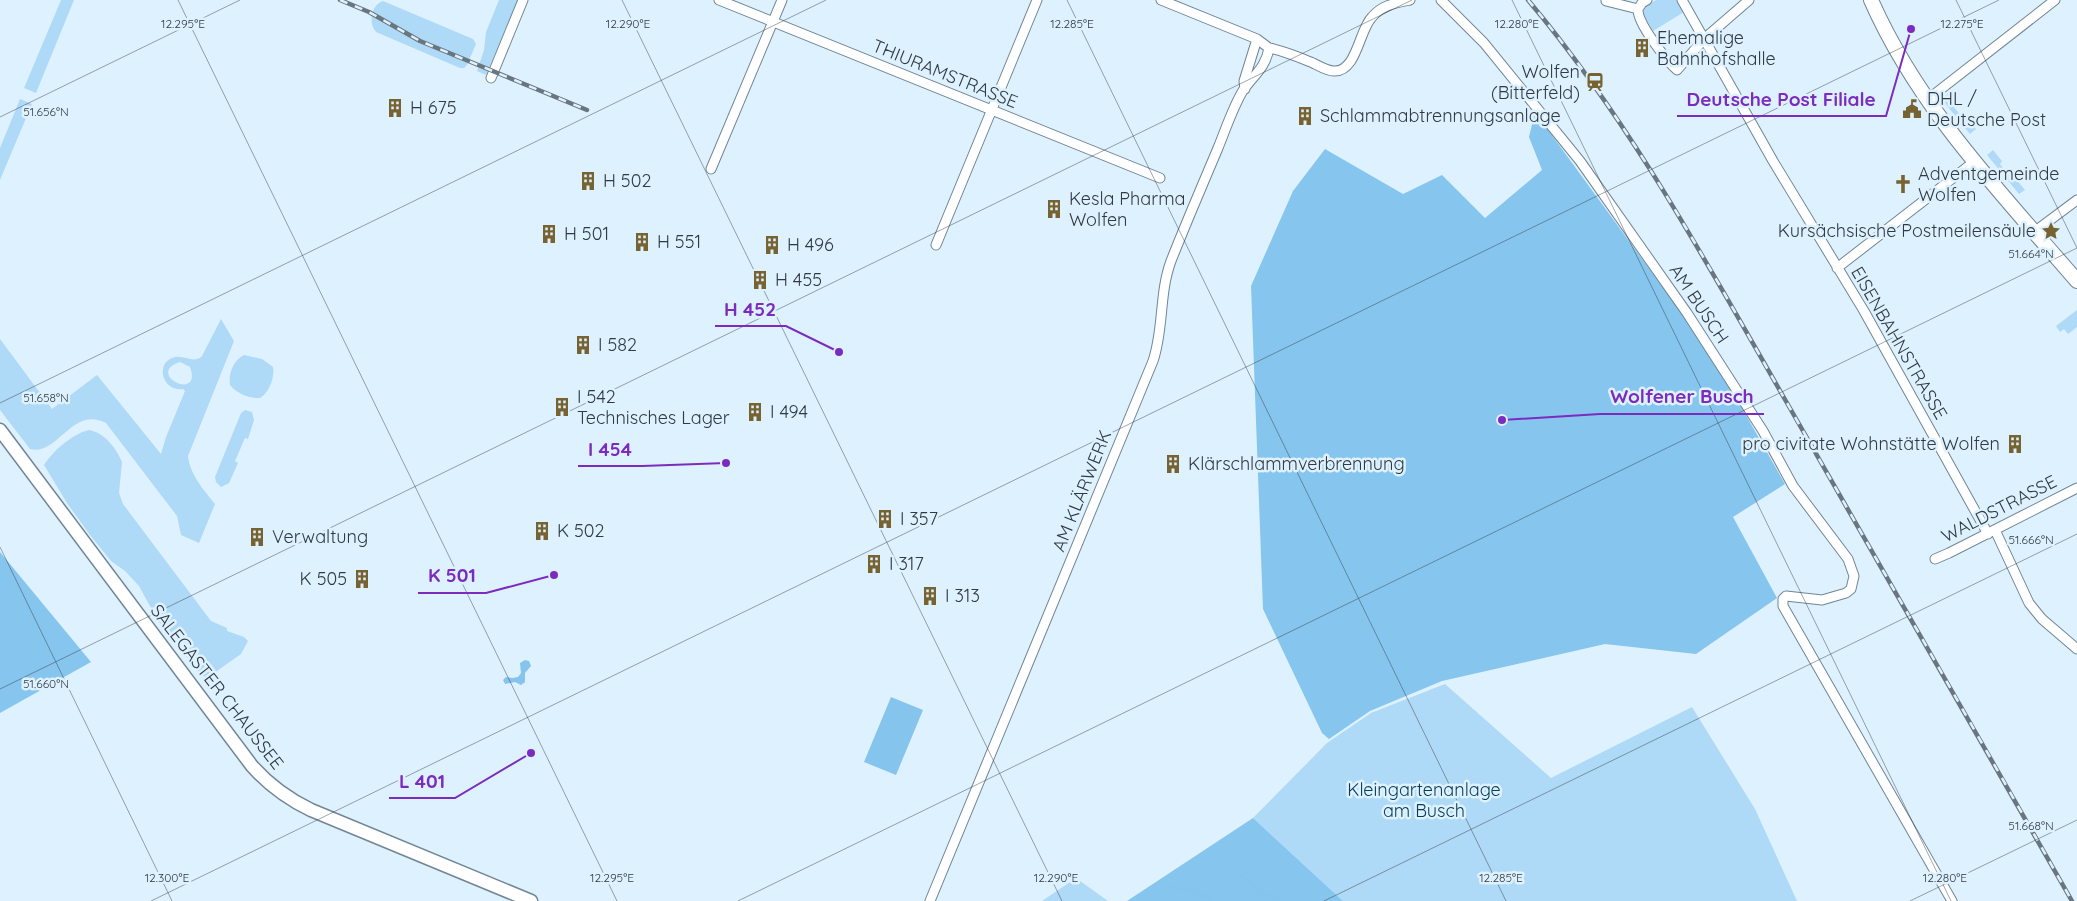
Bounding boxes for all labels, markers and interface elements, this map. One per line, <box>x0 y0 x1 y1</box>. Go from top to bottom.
text: 12.295°E <box>161 16 205 31</box>
text: 12.290°E <box>606 16 650 31</box>
text: 12.285°E <box>1050 16 1094 31</box>
text: 12.280°E <box>1495 16 1539 31</box>
text: 12.275°E <box>1940 16 1984 31</box>
place label: Ehemalige Bahnhofshalle <box>1657 26 1776 70</box>
street label: THIURAMSTRASSE <box>869 34 1021 113</box>
building icon: Ehemalige Bahnhofshalle <box>1631 37 1653 59</box>
place label: Wolfen (Bitterfeld) <box>1491 60 1580 104</box>
station icon: Wolfen (Bitterfeld) <box>1584 71 1606 93</box>
callout: Deutsche Post Filiale <box>1677 82 1886 116</box>
text: Deutsche Post Filiale <box>1686 87 1876 111</box>
place label: DHL / Deutsche Post <box>1927 87 2046 131</box>
place label: H 675 <box>410 96 457 119</box>
building icon: H 675 <box>384 97 406 119</box>
public building icon: DHL / Deutsche Post <box>1901 98 1923 120</box>
text: 51.656°N <box>23 104 69 119</box>
place label: Schlammabtrennungsanlage <box>1320 104 1561 127</box>
building icon: Schlammabtrennungsanlage <box>1294 105 1316 127</box>
place label: Adventgemeinde Wolfen <box>1918 162 2060 206</box>
place label: H 502 <box>603 169 651 192</box>
building icon: H 502 <box>577 170 599 192</box>
church icon: Adventgemeinde Wolfen <box>1892 173 1914 195</box>
place label: Kesla Pharma Wolfen <box>1069 187 1185 231</box>
building icon: Kesla Pharma Wolfen <box>1043 198 1065 220</box>
place label: Kursächsische Postmeilensäule <box>1778 219 2036 242</box>
place icon: Kursächsische Postmeilensäule <box>2040 220 2062 242</box>
place label: H 501 <box>564 222 609 245</box>
building icon: H 501 <box>538 223 560 245</box>
place label: H 551 <box>657 230 701 253</box>
building icon: H 551 <box>631 231 653 253</box>
place label: H 496 <box>787 233 834 256</box>
building icon: H 496 <box>761 234 783 256</box>
text: 51.664°N <box>2008 246 2054 261</box>
street label: AM BUSCH <box>1665 260 1734 348</box>
street label: EISENBAHNSTRASSE <box>1846 262 1953 423</box>
place label: H 455 <box>775 268 822 291</box>
building icon: H 455 <box>749 269 771 291</box>
callout: H 452 <box>715 292 786 326</box>
text: H 452 <box>724 297 776 321</box>
place label: I 582 <box>598 333 637 356</box>
building icon: I 582 <box>572 334 594 356</box>
callout: Wolfener Busch <box>1600 380 1764 414</box>
text: Wolfener Busch <box>1610 384 1754 408</box>
place label: I 542 Technisches Lager <box>577 385 730 429</box>
text: 51.658°N <box>23 390 69 405</box>
building icon: I 542 Technisches Lager <box>551 396 573 418</box>
place label: I 494 <box>770 400 808 423</box>
building icon: I 494 <box>744 401 766 423</box>
street label: AM KLÄRWERK <box>1047 427 1116 555</box>
callout: I 454 <box>578 432 642 466</box>
place label: pro civitate Wohnstätte Wolfen <box>1742 432 2000 455</box>
building icon: pro civitate Wohnstätte Wolfen <box>2004 433 2026 455</box>
text: I 454 <box>588 437 632 461</box>
place label: Klärschlammverbrennung <box>1188 452 1405 475</box>
building icon: Klärschlammverbrennung <box>1162 453 1184 475</box>
street label: WALDSTRASSE <box>1937 470 2060 547</box>
place label: I 357 <box>900 507 938 530</box>
building icon: I 357 <box>874 508 896 530</box>
place label: K 502 <box>557 519 605 542</box>
building icon: K 502 <box>531 520 553 542</box>
place label: Verwaltung <box>272 525 368 548</box>
building icon: Verwaltung <box>246 526 268 548</box>
text: 51.666°N <box>2008 532 2054 547</box>
place label: I 317 <box>889 552 924 575</box>
building icon: I 317 <box>863 553 885 575</box>
callout: K 501 <box>418 559 486 593</box>
text: K 501 <box>428 563 476 587</box>
place label: K 505 <box>300 567 347 590</box>
building icon: K 505 <box>351 568 373 590</box>
place label: I 313 <box>945 584 980 607</box>
building icon: I 313 <box>919 585 941 607</box>
street label: SALEGASTER CHAUSSEE <box>146 599 289 774</box>
text: 51.660°N <box>23 676 69 691</box>
callout: L 401 <box>389 764 455 798</box>
text: L 401 <box>399 769 445 793</box>
park label: Kleingartenanlage am Busch <box>1347 778 1501 822</box>
text: 51.668°N <box>2008 818 2054 833</box>
text: 12.300°E <box>145 870 189 885</box>
text: 12.295°E <box>590 870 634 885</box>
text: 12.290°E <box>1034 870 1078 885</box>
text: 12.285°E <box>1479 870 1523 885</box>
text: 12.280°E <box>1923 870 1967 885</box>

